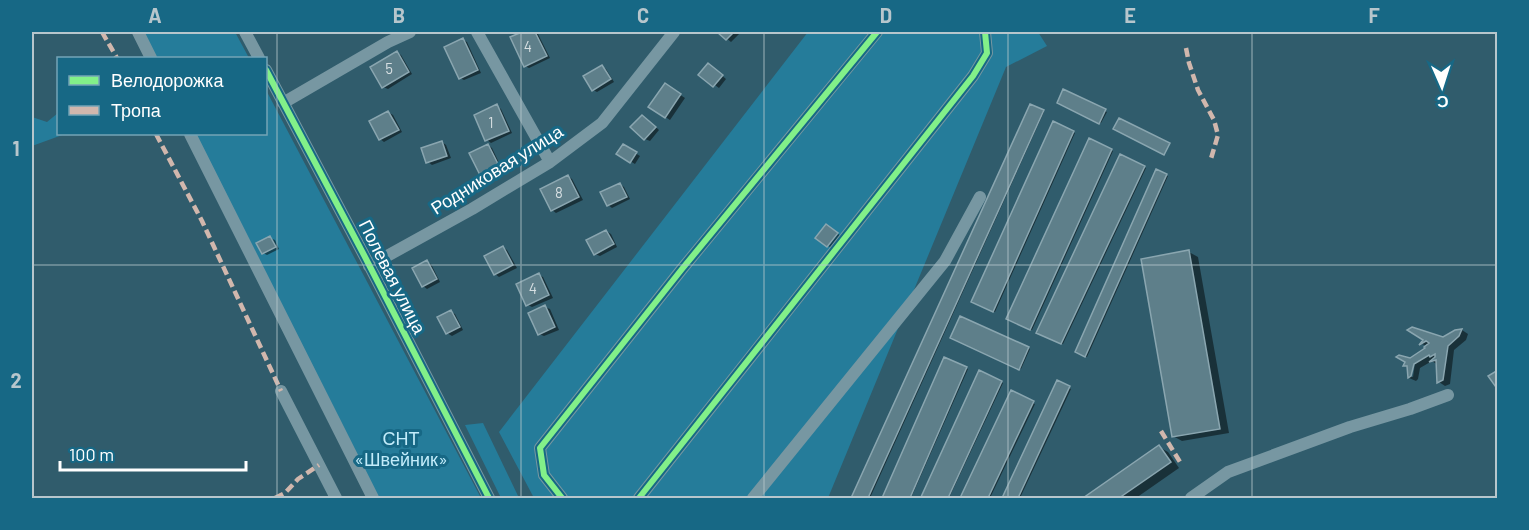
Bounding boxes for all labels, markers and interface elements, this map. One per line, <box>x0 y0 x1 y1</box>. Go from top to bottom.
text: A <box>148 3 162 27</box>
text: B <box>393 3 405 27</box>
text: C <box>637 3 649 27</box>
text: D <box>880 3 892 27</box>
text: E <box>1124 3 1136 27</box>
text: F <box>1368 3 1380 27</box>
house number: 4 <box>524 37 532 55</box>
legend <box>57 57 267 135</box>
north arrow <box>1412 57 1472 117</box>
house number: 5 <box>385 59 393 77</box>
text: Велодорожка <box>111 69 224 91</box>
text: С <box>1436 93 1449 112</box>
text: Тропа <box>111 99 162 121</box>
house number: 1 <box>488 113 494 131</box>
street label: Родниковая улица <box>426 119 567 219</box>
text: 1 <box>12 136 20 160</box>
house number: 8 <box>555 183 563 201</box>
street label: Полевая улица <box>355 216 432 338</box>
house number: 4 <box>529 279 537 297</box>
text: 2 <box>10 368 22 392</box>
park label: СНТ «Швейник» <box>354 427 448 470</box>
scale bar <box>60 434 246 472</box>
text: 100 m <box>69 443 114 465</box>

